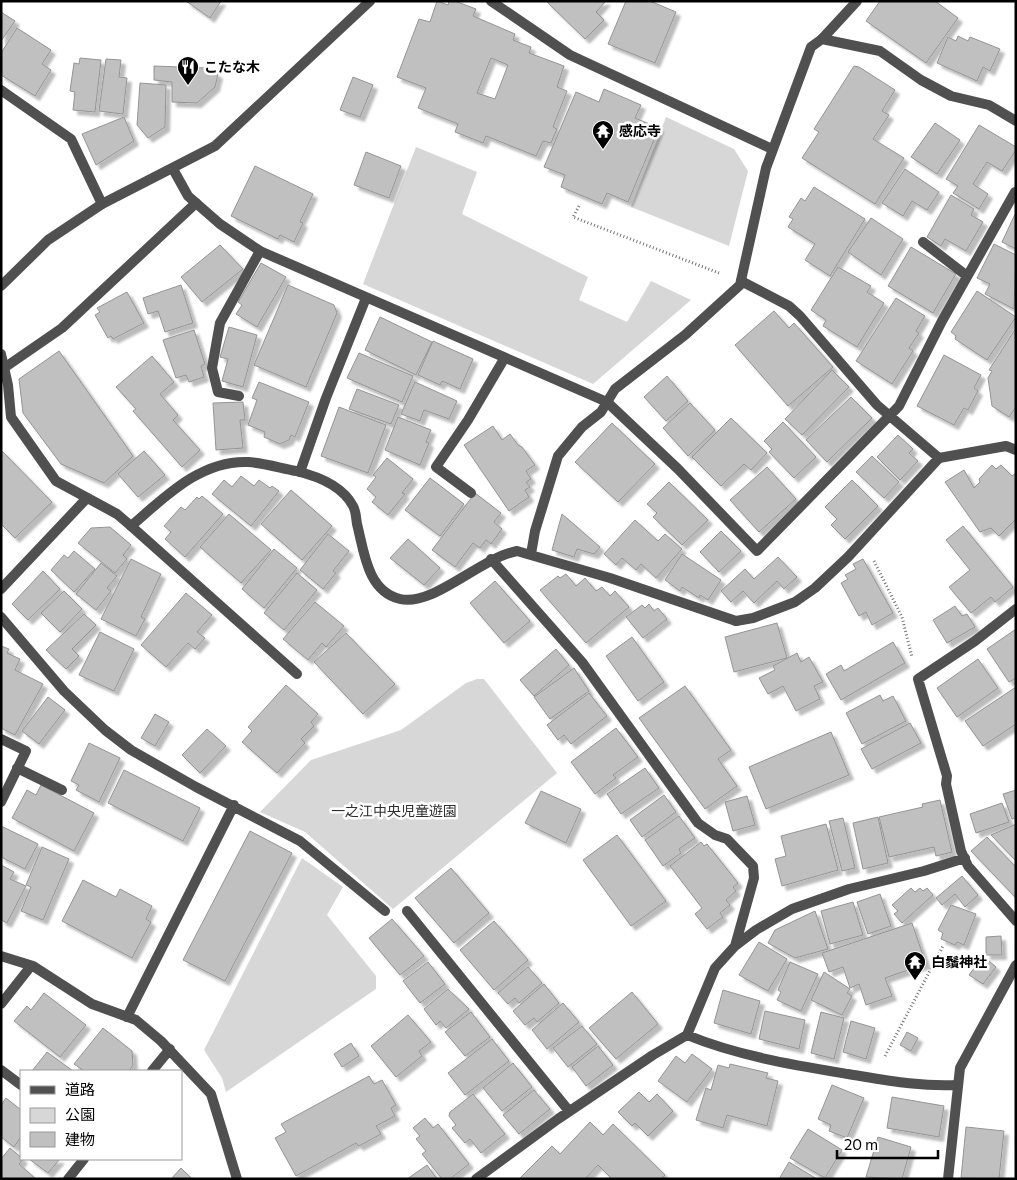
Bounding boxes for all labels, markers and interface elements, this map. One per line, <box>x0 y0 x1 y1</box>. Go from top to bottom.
restaurant icon: こたな木 <box>176 55 200 86</box>
place label: こたな木 <box>204 58 260 75</box>
temple icon: 感応寺 <box>591 119 615 150</box>
place label: 感応寺 <box>619 122 661 139</box>
park label: 一之江中央児童遊園 <box>331 802 457 819</box>
temple icon: 白鬚神社 <box>903 950 927 981</box>
place label: 白鬚神社 <box>931 953 987 970</box>
legend <box>20 1070 182 1160</box>
text: 道路 <box>65 1080 95 1098</box>
text: 公園 <box>65 1105 95 1123</box>
scale bar <box>837 1128 938 1160</box>
text: 建物 <box>65 1130 95 1148</box>
text: 20 m <box>844 1135 878 1153</box>

